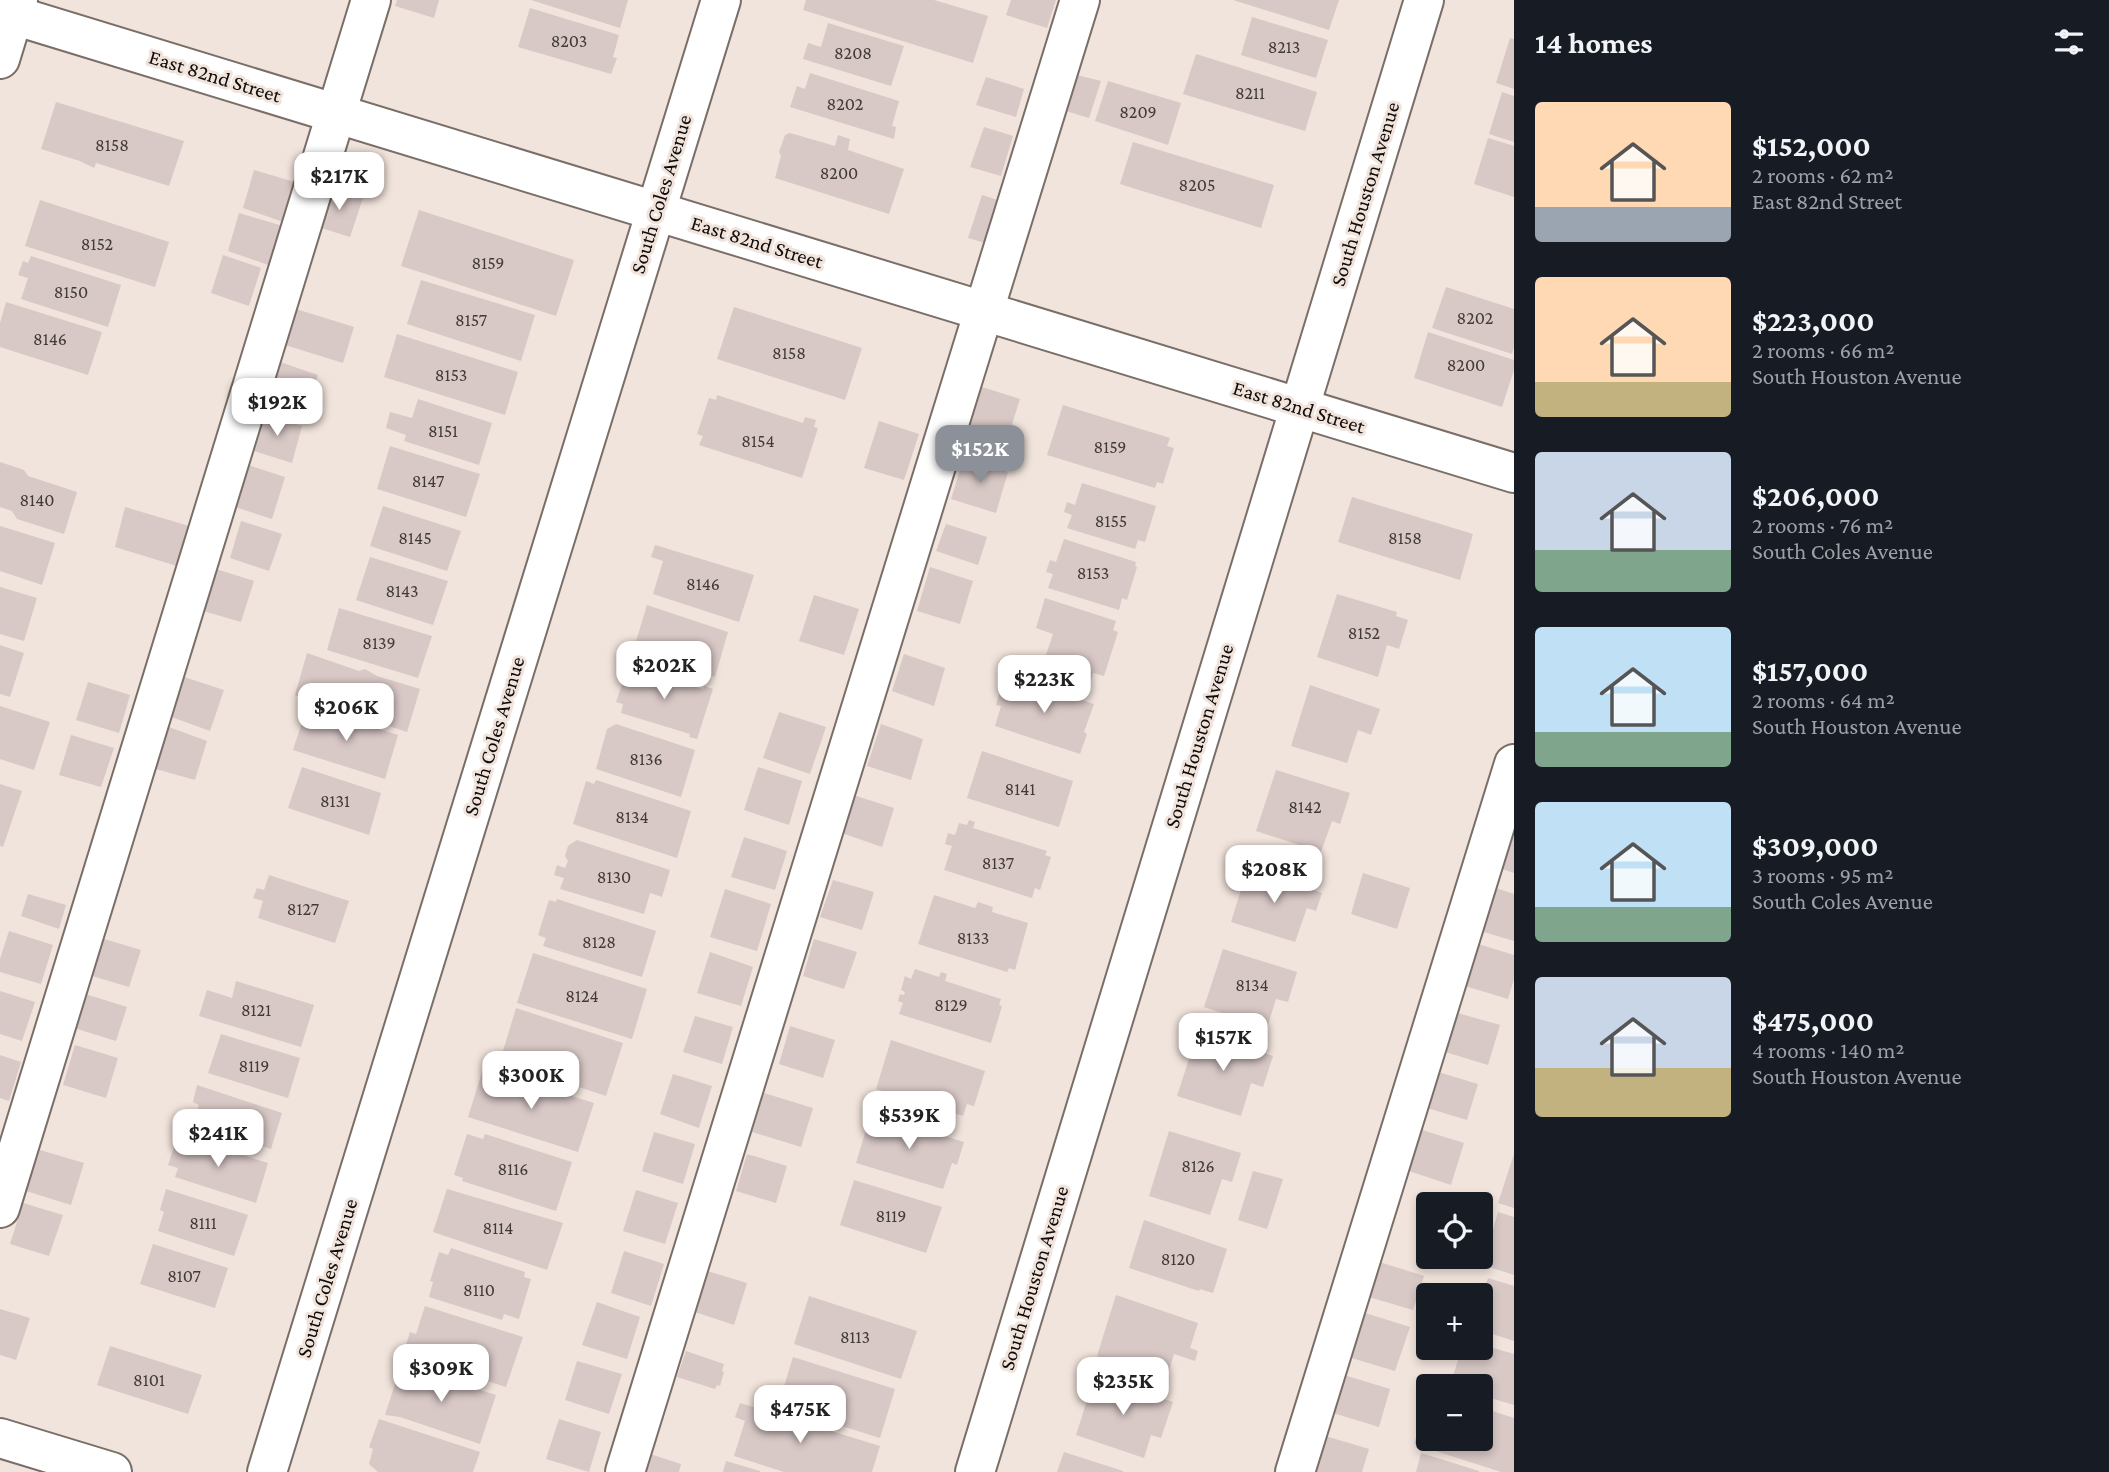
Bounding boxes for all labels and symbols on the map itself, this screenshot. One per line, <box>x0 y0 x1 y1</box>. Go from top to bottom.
house number: 8203 <box>551 31 587 51</box>
house number: 8213 <box>1268 37 1300 57</box>
house number: 8208 <box>834 43 872 63</box>
street label: East 82nd Street <box>146 45 285 108</box>
house number: 8211 <box>1235 83 1265 103</box>
house number: 8202 <box>827 94 863 114</box>
street label: South Houston Avenue <box>1326 99 1404 289</box>
house number: 8209 <box>1119 102 1157 122</box>
street label: South Coles Avenue <box>625 112 697 276</box>
house number: 8158 <box>95 135 129 155</box>
pin: $217K <box>290 152 388 212</box>
house number: 8200 <box>820 163 858 183</box>
house number: 8205 <box>1179 175 1215 195</box>
street label: East 82nd Street <box>688 211 827 274</box>
house number: 8152 <box>81 234 113 254</box>
house number: 8159 <box>471 253 505 273</box>
house number: 8150 <box>54 282 88 302</box>
house number: 8202 <box>1457 308 1493 328</box>
house number: 8157 <box>455 310 487 330</box>
house number: 8146 <box>33 329 67 349</box>
house number: 8158 <box>772 343 806 363</box>
house number: 8200 <box>1447 355 1485 375</box>
house number: 8153 <box>435 365 467 385</box>
street label: East 82nd Street <box>1230 376 1369 439</box>
pin: $192K <box>228 378 326 438</box>
house number: 8151 <box>428 421 458 441</box>
pin: $152K <box>931 426 1029 485</box>
house number: 8154 <box>741 431 775 451</box>
house number: 8159 <box>1093 437 1127 457</box>
house number: 8147 <box>412 471 444 491</box>
house number: 8140 <box>19 490 55 510</box>
house number: 8155 <box>1095 511 1127 531</box>
house number: 8145 <box>398 528 432 548</box>
house number: 8158 <box>1388 528 1422 548</box>
house number: 8153 <box>1077 563 1109 583</box>
house number: 8146 <box>686 574 720 594</box>
house number: 8143 <box>385 581 419 601</box>
house number: 8152 <box>1348 623 1380 643</box>
house number: 8139 <box>362 633 396 653</box>
street label: South Houston Avenue <box>1160 641 1238 831</box>
pin: $202K <box>615 642 713 701</box>
street label: South Coles Avenue <box>458 654 530 818</box>
pin: $223K <box>995 656 1093 715</box>
pin: $206K <box>297 684 395 743</box>
house number: 8136 <box>629 749 663 769</box>
house number: 8141 <box>1005 779 1035 799</box>
house number: 8131 <box>320 791 350 811</box>
house number: 8142 <box>1288 797 1322 817</box>
house number: 8134 <box>615 807 649 827</box>
pin: $208K <box>1225 846 1323 905</box>
house number: 8137 <box>982 853 1014 873</box>
house number: 8130 <box>597 867 631 887</box>
house number: 8127 <box>287 899 319 919</box>
house number: 8133 <box>957 928 989 948</box>
house number: 8128 <box>582 932 616 952</box>
house number: 8134 <box>1235 975 1269 995</box>
house number: 8124 <box>565 986 599 1006</box>
house number: 8129 <box>934 995 968 1015</box>
house number: 8121 <box>241 1000 271 1020</box>
pin: $157K <box>1174 1014 1272 1073</box>
pin: $300K <box>482 1052 580 1111</box>
house number: 8119 <box>239 1056 269 1076</box>
pin: $539K <box>860 1092 958 1151</box>
pin: $241K <box>169 1110 267 1169</box>
house number: 8126 <box>1181 1156 1215 1176</box>
house number: 8116 <box>498 1159 528 1179</box>
street label: South Houston Avenue <box>995 1183 1073 1373</box>
street label: South Coles Avenue <box>291 1196 363 1360</box>
house number: 8119 <box>876 1206 906 1226</box>
house number: 8111 <box>189 1213 217 1233</box>
house number: 8114 <box>483 1218 513 1238</box>
house number: 8120 <box>1161 1249 1195 1269</box>
house number: 8107 <box>167 1266 201 1286</box>
house number: 8110 <box>463 1280 495 1300</box>
house number: 8113 <box>840 1327 870 1347</box>
pin: $309K <box>392 1344 490 1404</box>
pin: $235K <box>1074 1358 1172 1417</box>
house number: 8101 <box>133 1370 165 1390</box>
pin: $475K <box>751 1386 849 1445</box>

